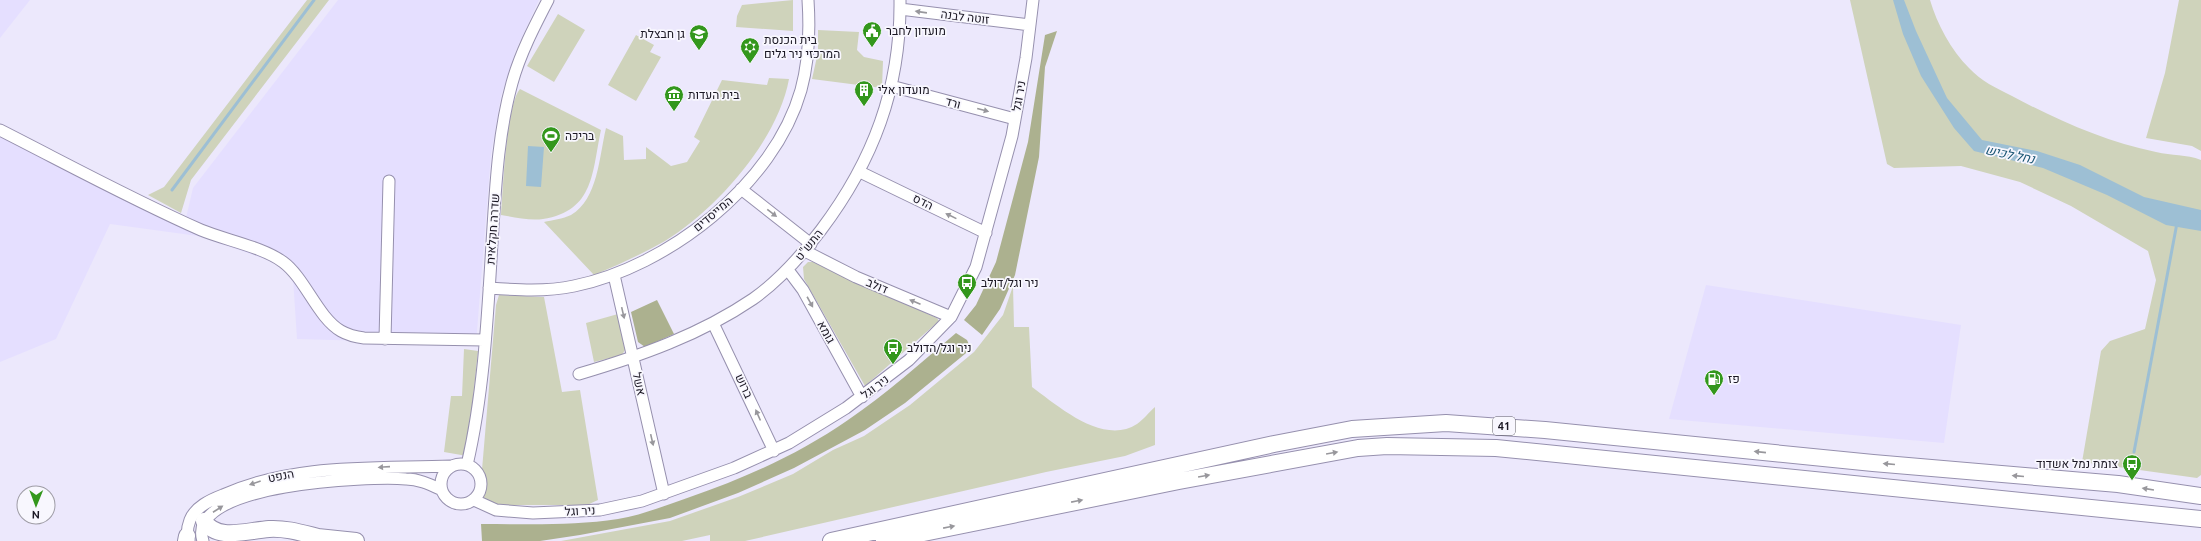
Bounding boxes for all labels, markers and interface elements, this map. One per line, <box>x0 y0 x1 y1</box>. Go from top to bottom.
street label: זוטה לבנה <box>940 7 990 26</box>
one-way arrow <box>915 9 928 15</box>
public building icon: מועדון לחבר <box>861 20 883 48</box>
school or university icon: גן חבצלת <box>688 23 710 51</box>
place label: מועדון לחבר <box>886 24 946 37</box>
place label: גן חבצלת <box>640 27 685 40</box>
place label: בית הכנסת המרכזי ניר גלים <box>764 33 840 60</box>
synagogue icon: בית הכנסת המרכזי ניר גלים <box>739 36 761 64</box>
building icon: מועדון אלי <box>853 79 875 107</box>
street label: ניר וגל <box>1009 80 1028 112</box>
place label: מועדון אלי <box>878 83 930 96</box>
museum icon: בית העדות <box>663 84 685 112</box>
place label: בית העדות <box>688 88 740 101</box>
street label: ורד <box>944 94 962 111</box>
one-way arrow <box>977 108 989 114</box>
sports icon: בריכה <box>540 125 562 153</box>
place label: בריכה <box>565 129 595 142</box>
water label: נחל לכיש <box>1984 142 2037 166</box>
street label: הדס <box>911 191 935 212</box>
street label: שדרה חקלאית <box>484 193 501 265</box>
street label: המייסדים <box>690 194 735 234</box>
one-way arrow <box>766 208 777 217</box>
one-way arrow <box>945 213 957 219</box>
street label: התש"ט <box>792 226 825 263</box>
bus stop icon: ניר וגל/דולב <box>956 272 978 300</box>
street label: דולב <box>864 275 890 296</box>
place label: ניר וגל/דולב <box>981 276 1039 289</box>
one-way arrow <box>807 296 813 308</box>
one-way arrow <box>910 299 921 305</box>
one-way arrow <box>620 307 626 319</box>
street label: גומא <box>815 318 838 345</box>
bus stop icon: ניר וגל/הדולב <box>882 337 904 365</box>
place label: ניר וגל/הדולב <box>907 341 972 354</box>
fuel station icon: פז <box>1703 368 1725 396</box>
street label: אשל <box>631 371 649 397</box>
street label: ברוש <box>733 372 756 401</box>
street label: ניר וגל <box>858 372 891 401</box>
place label: פז <box>1728 372 1740 385</box>
one-way arrow <box>755 410 761 421</box>
road number: 41 <box>1493 417 1515 435</box>
one-way arrow <box>649 434 655 446</box>
one-way arrow <box>1753 448 1766 455</box>
one-way arrow <box>1326 450 1338 456</box>
bus stop icon: צומת נמל אשדוד <box>2121 453 2143 481</box>
place label: צומת נמל אשדוד <box>2036 457 2118 470</box>
one-way arrow <box>1883 461 1895 468</box>
one-way arrow <box>378 464 390 471</box>
street label: הנפט <box>267 467 295 484</box>
one-way arrow <box>2012 472 2024 479</box>
one-way arrow <box>1198 473 1211 479</box>
one-way arrow <box>249 480 261 486</box>
north arrow <box>16 485 56 525</box>
one-way arrow <box>2142 486 2154 492</box>
one-way arrow <box>1071 498 1083 504</box>
street label: ניר וגל <box>564 503 596 518</box>
one-way arrow <box>212 505 223 513</box>
text: N <box>32 509 40 521</box>
one-way arrow <box>943 523 955 529</box>

